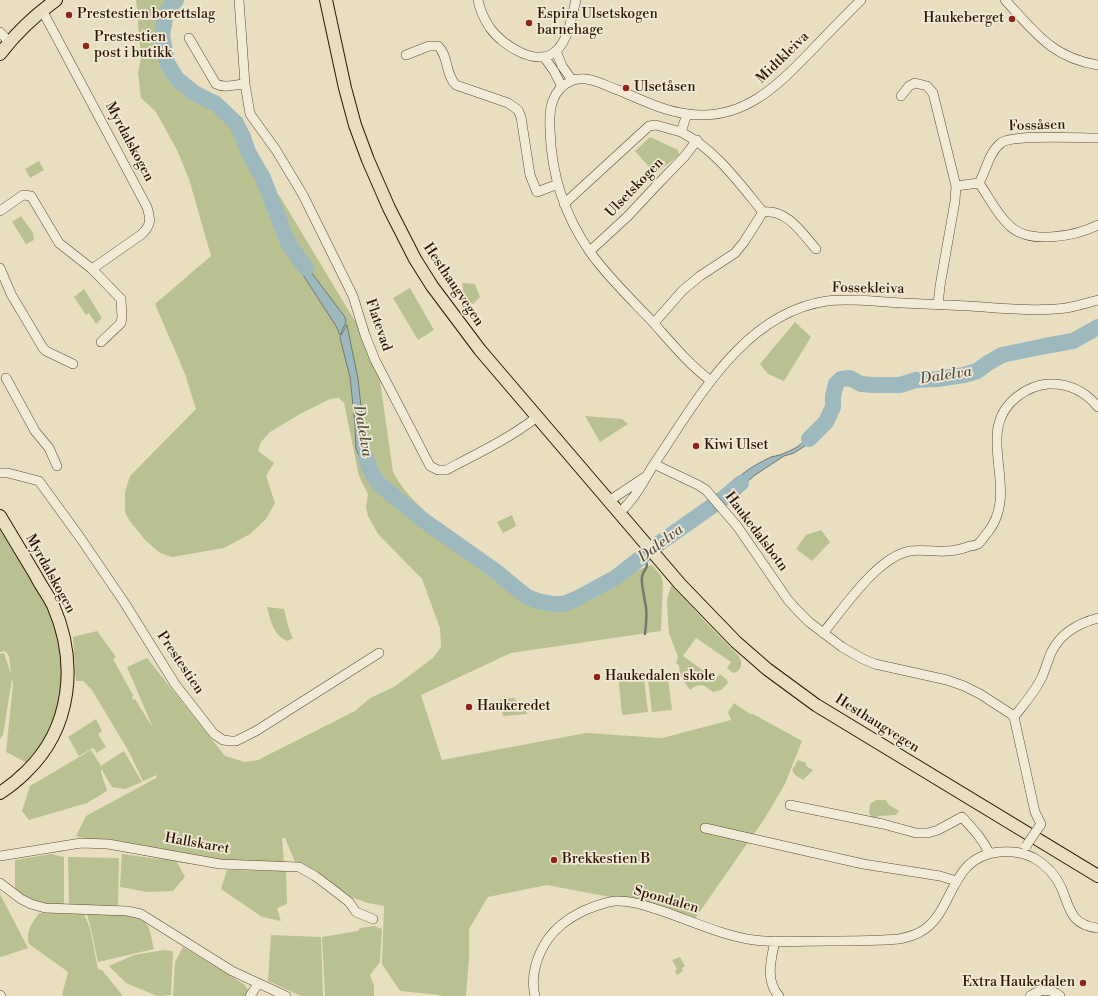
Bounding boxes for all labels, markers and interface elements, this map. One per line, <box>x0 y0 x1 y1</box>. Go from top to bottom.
place label: Prestestien borettslag <box>77 7 215 23</box>
place label: Espira Ulsetskogen barnehage <box>537 7 658 40</box>
marker: Prestestien borettslag <box>64 10 74 20</box>
place label: Haukeberget <box>923 11 1004 27</box>
marker: Haukeberget <box>1007 14 1017 24</box>
marker: Espira Ulsetskogen barnehage <box>524 18 534 28</box>
street label: Midtkleiva <box>753 29 813 87</box>
place label: Prestestien post i butikk <box>94 30 172 62</box>
marker: Prestestien post i butikk <box>81 41 91 51</box>
place label: Ulsetåsen <box>634 80 695 96</box>
marker: Ulsetåsen <box>621 83 631 93</box>
street label: Myrdalskogen <box>101 99 157 185</box>
street label: Fossåsen <box>1008 117 1066 135</box>
street label: Ulsetskogen <box>602 155 668 221</box>
street label: Hesthaugvegen <box>419 240 487 330</box>
street label: Fossekleiva <box>832 280 904 298</box>
street label: Flatevad <box>361 297 395 353</box>
water label: Dalelva <box>919 363 973 389</box>
water label: Dalelva <box>349 404 375 458</box>
place label: Kiwi Ulset <box>704 438 769 454</box>
marker: Kiwi Ulset <box>691 441 701 451</box>
street label: Haukedalsbotn <box>721 489 791 575</box>
water label: Dalelva <box>635 521 687 567</box>
street label: Myrdalskogen <box>21 531 79 617</box>
street label: Prestestien <box>153 628 207 698</box>
place label: Haukedalen skole <box>605 669 715 685</box>
marker: Haukedalen skole <box>592 672 602 682</box>
street label: Hesthaugvegen <box>832 691 922 757</box>
place label: Haukeredet <box>477 699 551 715</box>
marker: Haukeredet <box>464 702 474 712</box>
street label: Hallskaret <box>163 830 231 858</box>
place label: Brekkestien B <box>562 852 650 868</box>
marker: Brekkestien B <box>549 855 559 865</box>
street label: Spondalen <box>632 883 700 917</box>
place label: Extra Haukedalen <box>962 975 1075 991</box>
marker: Extra Haukedalen <box>1078 978 1088 988</box>

